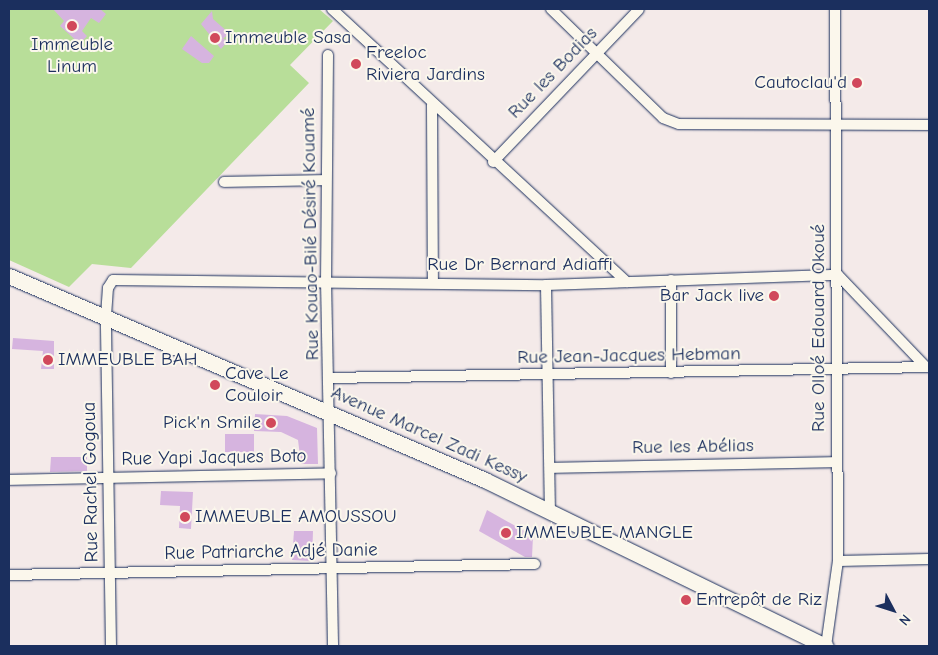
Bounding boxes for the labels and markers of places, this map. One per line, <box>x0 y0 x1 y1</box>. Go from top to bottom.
marker: Immeuble Linum <box>66 20 78 32</box>
place label: Immeuble Sasa <box>225 27 351 49</box>
marker: Immeuble Sasa <box>209 32 221 44</box>
place label: Immeuble Linum <box>31 34 113 78</box>
place label: Freeloc Riviera Jardins <box>366 42 485 86</box>
marker: Freeloc Riviera Jardins <box>350 58 362 70</box>
place label: Cautoclau'd <box>754 72 847 94</box>
marker: Cautoclau'd <box>851 77 863 89</box>
place label: Bar Jack live <box>660 285 764 307</box>
marker: Bar Jack live <box>768 290 780 302</box>
place label: IMMEUBLE BAH <box>58 349 198 371</box>
marker: IMMEUBLE BAH <box>42 354 54 366</box>
place label: Cave Le Couloir <box>225 363 289 407</box>
marker: Cave Le Couloir <box>209 379 221 391</box>
place label: Pick'n Smile <box>163 412 261 434</box>
marker: Pick'n Smile <box>265 417 277 429</box>
place label: IMMEUBLE AMOUSSOU <box>195 506 397 528</box>
marker: IMMEUBLE AMOUSSOU <box>179 511 191 523</box>
place label: IMMEUBLE MANGLE <box>516 522 693 544</box>
marker: IMMEUBLE MANGLE <box>500 527 512 539</box>
place label: Entrepôt de Riz <box>696 589 822 611</box>
marker: Entrepôt de Riz <box>680 594 692 606</box>

